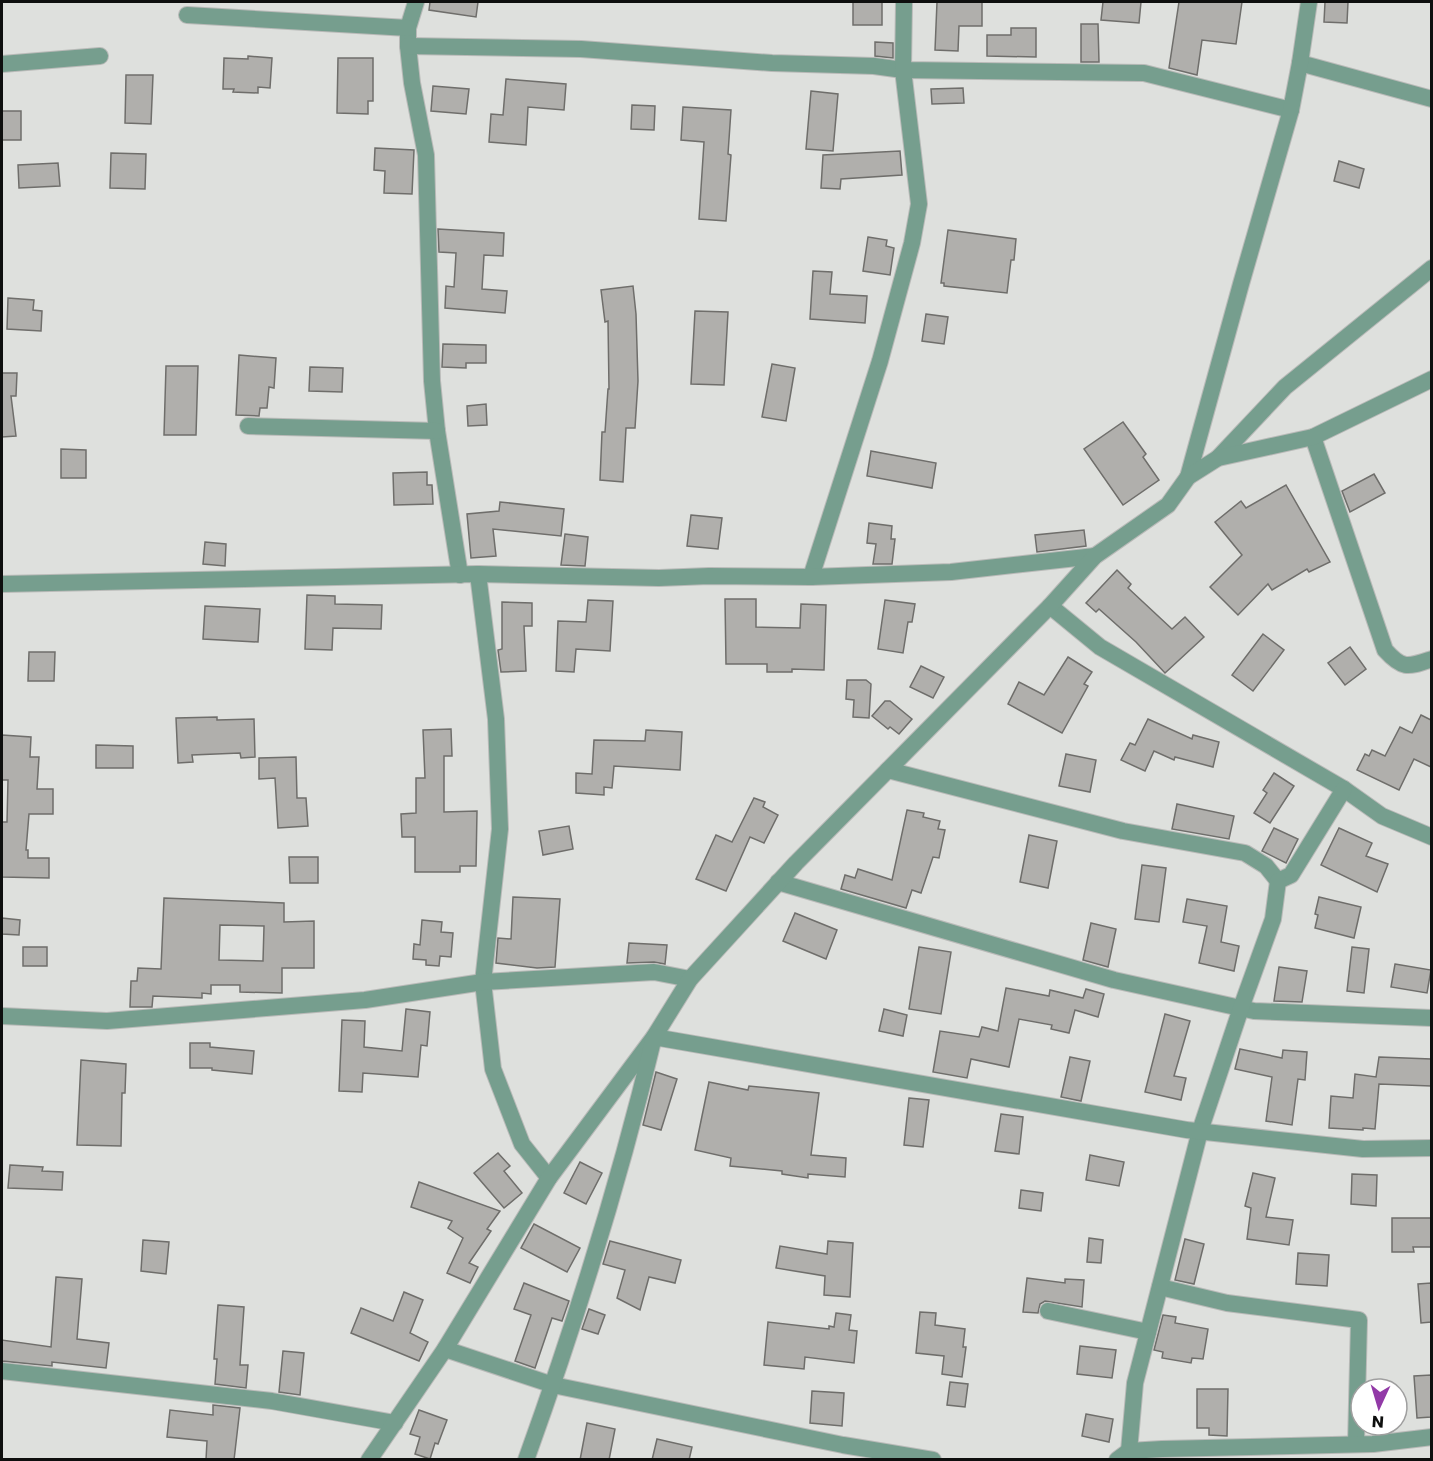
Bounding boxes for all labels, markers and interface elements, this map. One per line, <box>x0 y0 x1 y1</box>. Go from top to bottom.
north arrow <box>1349 1377 1409 1437</box>
text: N <box>1371 1410 1385 1433</box>

